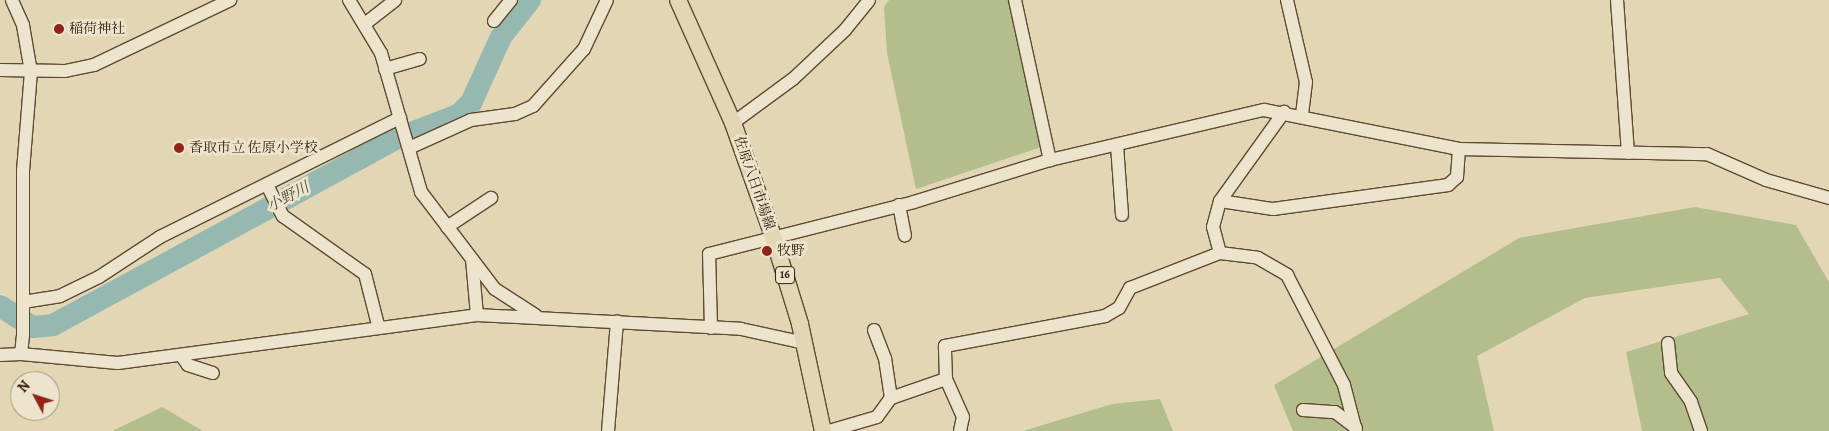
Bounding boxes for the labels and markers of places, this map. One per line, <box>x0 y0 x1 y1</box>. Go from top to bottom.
place label: 稲荷神社 <box>69 21 125 37</box>
marker: 稲荷神社 <box>53 23 65 35</box>
place label: 香取市立 佐原小学校 <box>189 140 318 156</box>
marker: 香取市立 佐原小学校 <box>173 142 185 154</box>
place label: 牧野 <box>777 243 805 259</box>
marker: 牧野 <box>761 245 773 257</box>

